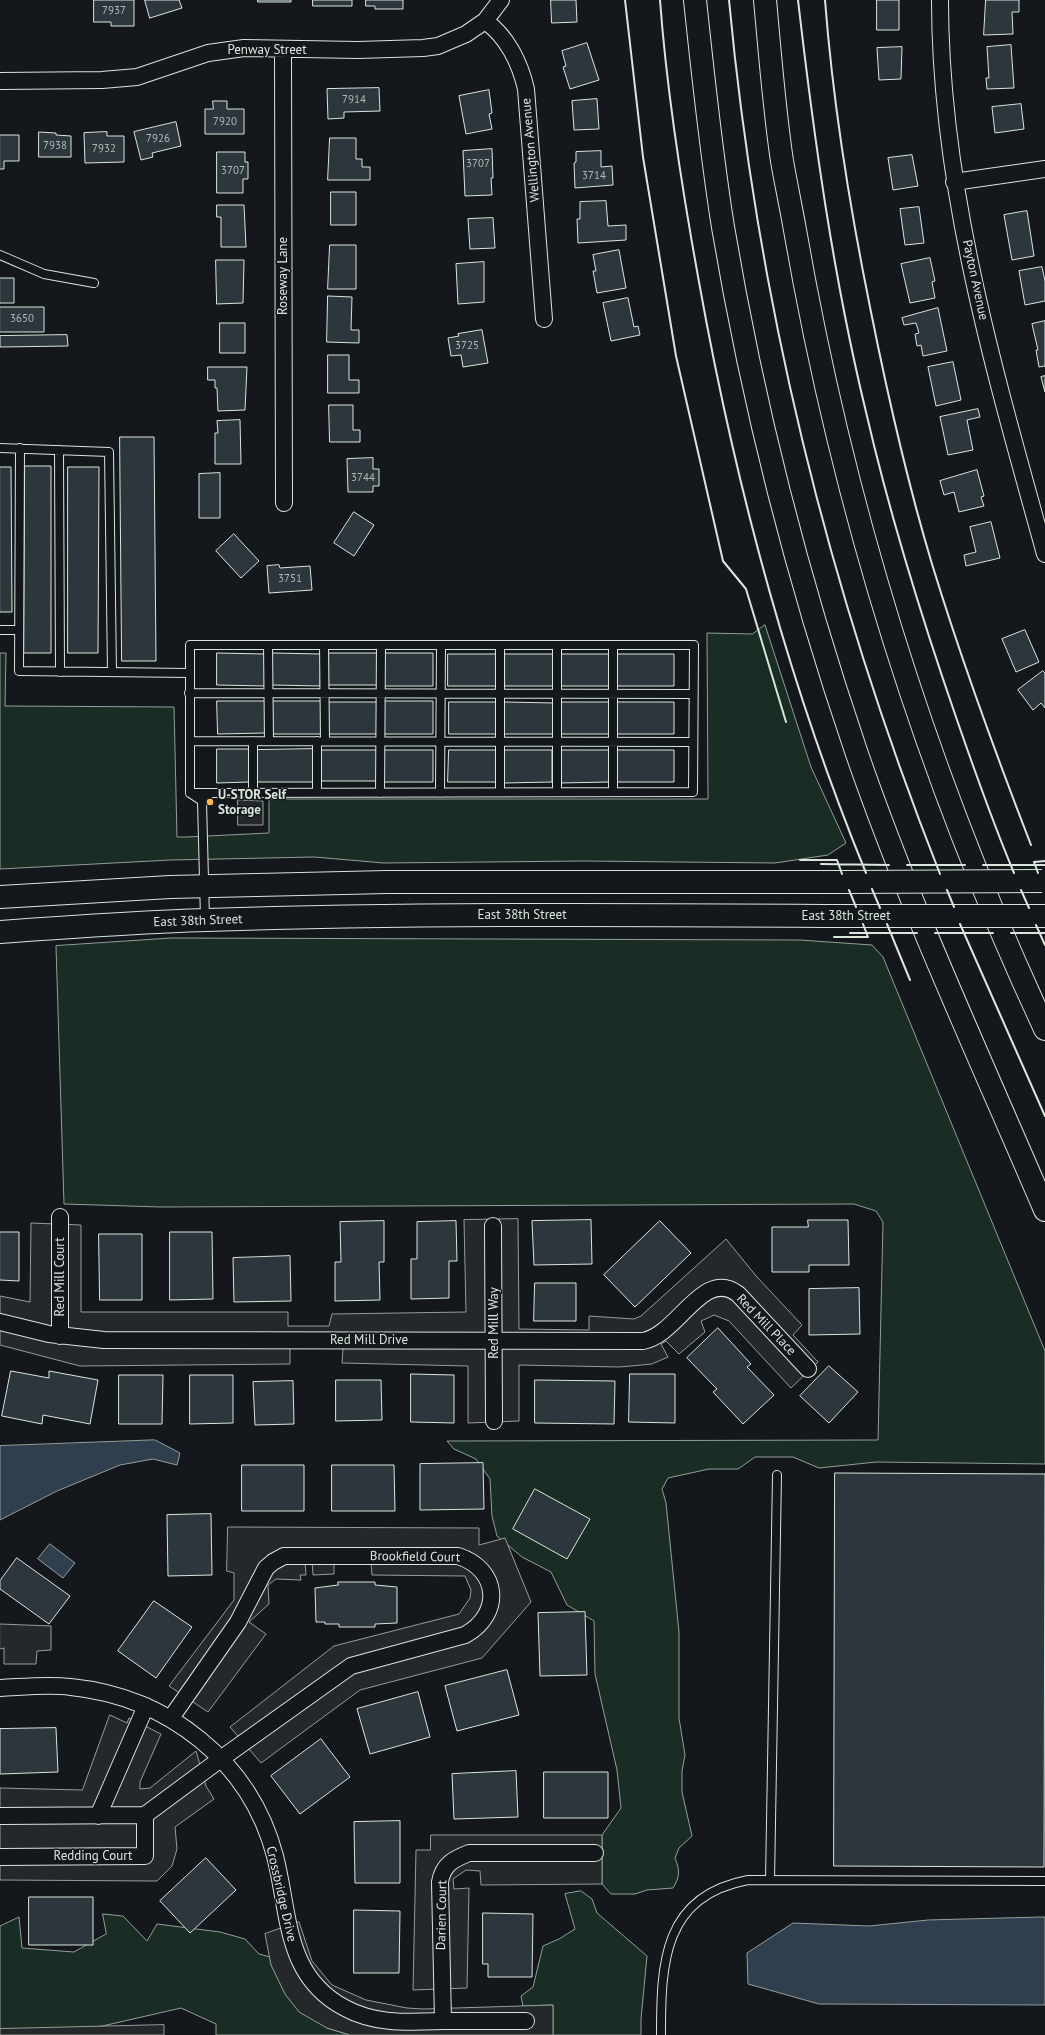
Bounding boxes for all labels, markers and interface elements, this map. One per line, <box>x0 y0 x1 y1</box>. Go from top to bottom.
house number: 7937 <box>102 4 126 18</box>
street label: Penway Street <box>227 42 307 58</box>
house number: 7914 <box>342 93 366 107</box>
street label: Wellington Avenue <box>519 97 543 203</box>
house number: 7920 <box>213 115 237 129</box>
house number: 7926 <box>146 132 170 146</box>
house number: 7938 <box>43 139 67 153</box>
house number: 7932 <box>92 142 116 156</box>
house number: 3707 <box>466 157 490 171</box>
house number: 3707 <box>221 164 245 178</box>
house number: 3714 <box>582 169 606 183</box>
street label: Roseway Lane <box>275 237 291 315</box>
street label: Payton Avenue <box>959 238 991 322</box>
house number: 3650 <box>10 312 34 326</box>
house number: 3725 <box>455 339 479 353</box>
house number: 3744 <box>351 471 375 485</box>
house number: 3751 <box>278 572 302 586</box>
place label: U-STOR Self Storage <box>218 787 286 818</box>
marker: U-STOR Self Storage <box>205 797 215 807</box>
street label: East 38th Street <box>477 907 567 923</box>
street label: East 38th Street <box>801 908 891 924</box>
street label: East 38th Street <box>153 912 243 930</box>
street label: Red Mill Court <box>52 1237 68 1317</box>
street label: Red Mill Way <box>486 1287 502 1359</box>
street label: Red Mill Place <box>733 1291 799 1359</box>
street label: Red Mill Drive <box>330 1332 408 1348</box>
street label: Brookfield Court <box>370 1548 460 1566</box>
street label: Crossbridge Drive <box>262 1845 300 1943</box>
street label: Redding Court <box>54 1848 132 1864</box>
street label: Darien Court <box>434 1880 450 1950</box>

